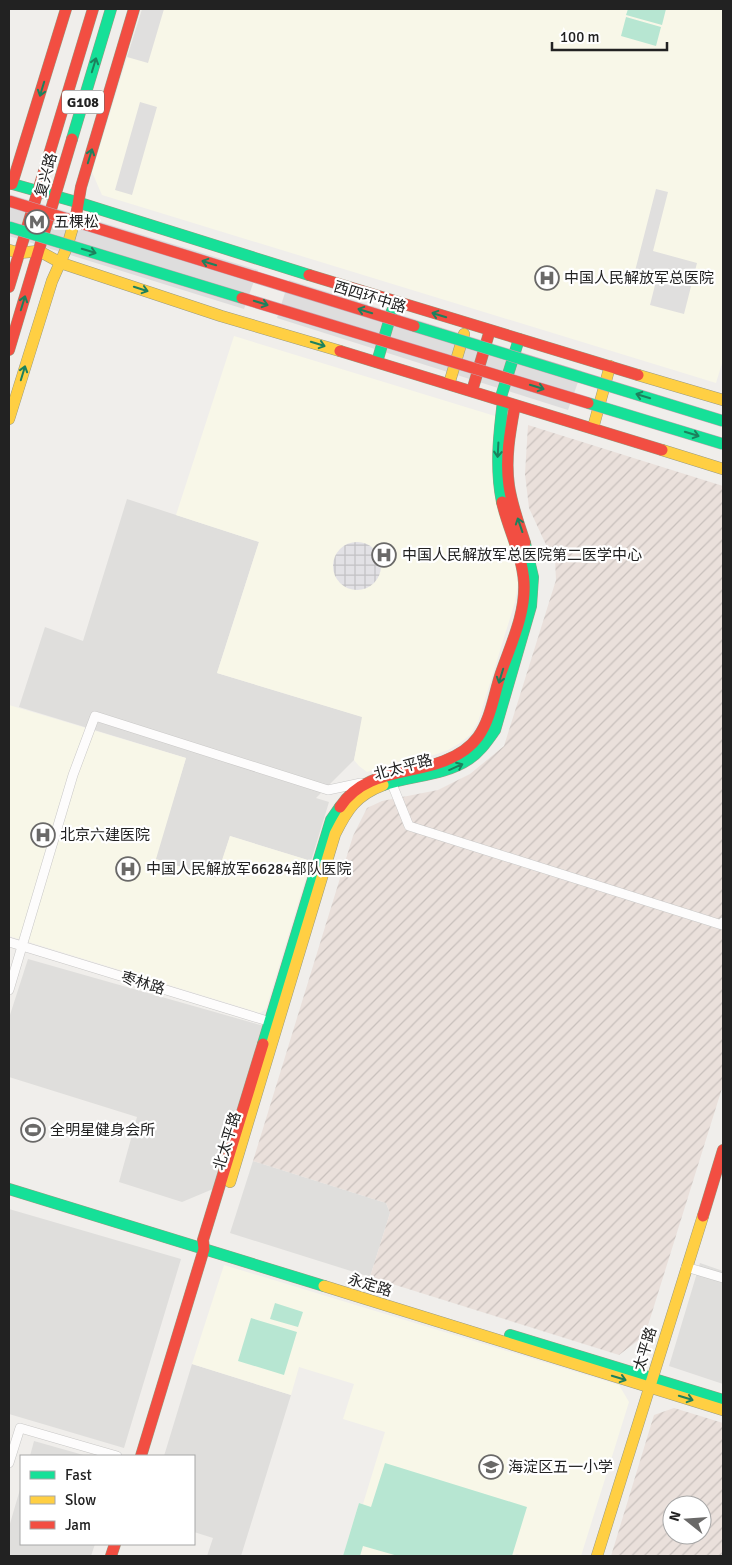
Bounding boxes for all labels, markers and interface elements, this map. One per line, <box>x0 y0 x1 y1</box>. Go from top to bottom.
scale bar <box>552 20 667 52</box>
text: 100 m <box>560 28 600 46</box>
one-way arrow <box>90 58 99 74</box>
one-way arrow <box>36 80 46 96</box>
road number: G108 <box>62 90 104 114</box>
one-way arrow <box>86 148 96 164</box>
street label: 复兴路 <box>31 151 61 199</box>
metro station icon: 五棵松 <box>24 209 50 235</box>
place label: 五棵松 <box>54 213 99 231</box>
one-way arrow <box>81 247 97 257</box>
one-way arrow <box>202 257 218 267</box>
hospital icon: 中国人民解放军总医院 <box>534 265 560 291</box>
place label: 中国人民解放军总医院 <box>564 269 714 287</box>
street label: 西四环中路 <box>331 277 409 317</box>
one-way arrow <box>133 285 148 294</box>
one-way arrow <box>19 295 29 311</box>
one-way arrow <box>253 299 269 309</box>
one-way arrow <box>357 305 373 315</box>
one-way arrow <box>431 309 447 319</box>
one-way arrow <box>310 340 326 350</box>
one-way arrow <box>19 365 29 381</box>
one-way arrow <box>528 382 544 392</box>
one-way arrow <box>636 391 652 401</box>
one-way arrow <box>684 430 700 440</box>
one-way arrow <box>494 442 503 458</box>
one-way arrow <box>515 517 524 533</box>
hospital icon: 中国人民解放军总医院第二医学中心 <box>371 542 397 568</box>
place label: 中国人民解放军总医院第二医学中心 <box>402 546 642 564</box>
one-way arrow <box>495 667 505 683</box>
street label: 北太平路 <box>372 751 434 783</box>
one-way arrow <box>448 761 463 771</box>
hospital icon: 北京六建医院 <box>30 822 56 848</box>
place label: 北京六建医院 <box>60 826 150 844</box>
hospital icon: 中国人民解放军66284部队医院 <box>115 856 141 882</box>
place label: 中国人民解放军66284部队医院 <box>146 860 352 878</box>
street label: 枣林路 <box>119 968 167 998</box>
street label: 北太平路 <box>210 1110 244 1172</box>
sports icon: 全明星健身会所 <box>20 1117 46 1143</box>
place label: 全明星健身会所 <box>50 1121 155 1139</box>
street label: 永定路 <box>346 1270 394 1300</box>
street label: 太平路 <box>630 1325 660 1373</box>
one-way arrow <box>610 1373 626 1383</box>
one-way arrow <box>678 1394 694 1404</box>
school or university icon: 海淀区五一小学 <box>478 1454 504 1480</box>
legend <box>20 1455 195 1545</box>
place label: 海淀区五一小学 <box>508 1458 613 1476</box>
text: Fast <box>65 1466 92 1484</box>
text: Slow <box>65 1491 96 1509</box>
north arrow <box>662 1495 712 1545</box>
text: N <box>665 1509 685 1523</box>
text: Jam <box>65 1516 91 1534</box>

